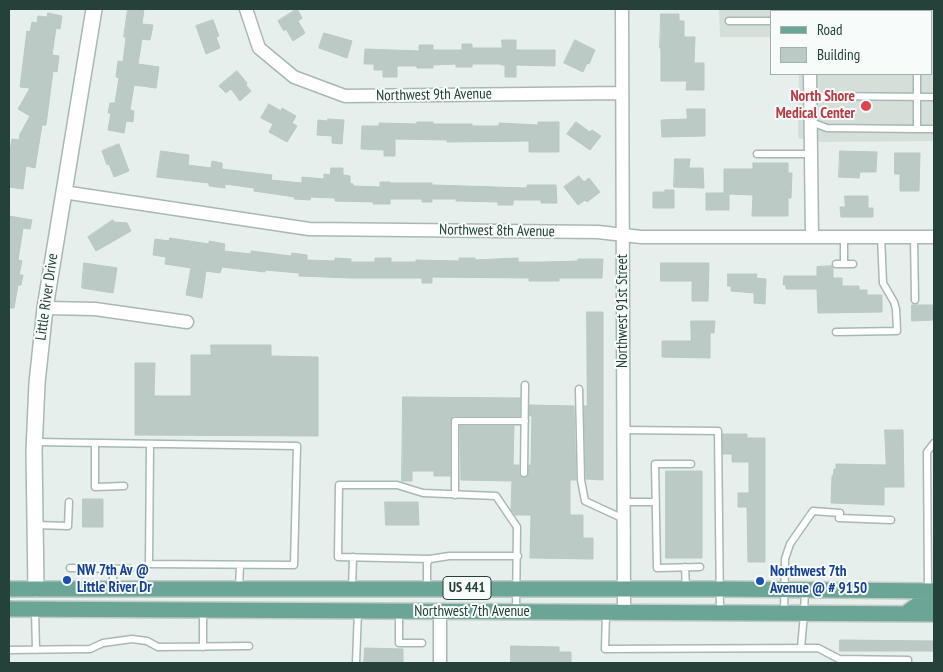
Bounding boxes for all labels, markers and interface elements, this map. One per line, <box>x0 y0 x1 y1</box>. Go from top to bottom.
legend <box>770 10 933 75</box>
text: Road <box>817 20 843 39</box>
text: Building <box>817 45 860 64</box>
street label: Northwest 9th Avenue <box>376 85 492 105</box>
place label: North Shore Medical Center <box>776 88 855 123</box>
marker: North Shore Medical Center <box>859 99 873 113</box>
street label: Northwest 8th Avenue <box>439 221 555 241</box>
street label: Little River Drive <box>32 252 62 342</box>
street label: Northwest 91st Street <box>614 254 632 368</box>
place label: NW 7th Av @ Little River Dr <box>77 562 152 597</box>
place label: Northwest 7th Avenue @ # 9150 <box>770 563 867 598</box>
marker: NW 7th Av @ Little River Dr <box>61 574 73 586</box>
marker: Northwest 7th Avenue @ # 9150 <box>754 575 766 587</box>
road number: US 441 <box>443 576 491 600</box>
street label: Northwest 7th Avenue <box>414 603 530 621</box>

